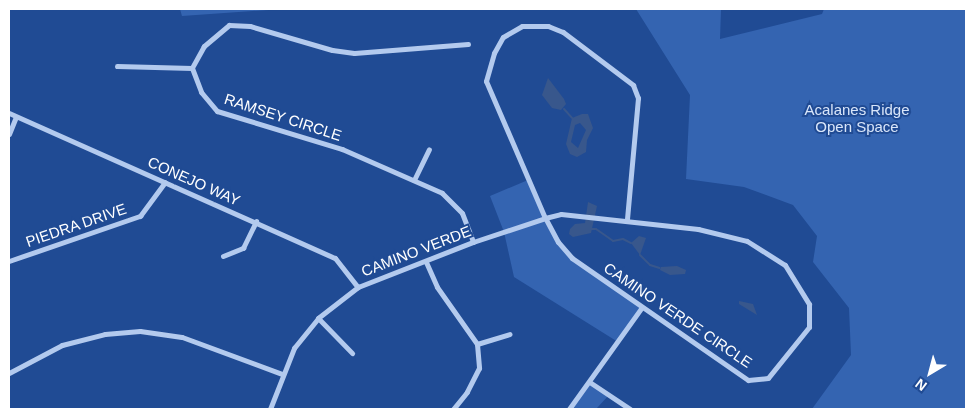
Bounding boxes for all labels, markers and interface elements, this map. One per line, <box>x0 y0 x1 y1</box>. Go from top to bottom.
street label: RAMSEY CIRCLE <box>222 90 344 144</box>
park label: Acalanes Ridge Open Space <box>804 100 910 135</box>
street label: CONEJO WAY <box>145 153 243 209</box>
street label: PIEDRA DRIVE <box>23 199 129 251</box>
street label: CAMINO VERDE <box>359 222 473 280</box>
street label: CAMINO VERDE CIRCLE <box>600 259 756 371</box>
north arrow <box>905 348 955 398</box>
text: N <box>912 376 930 394</box>

